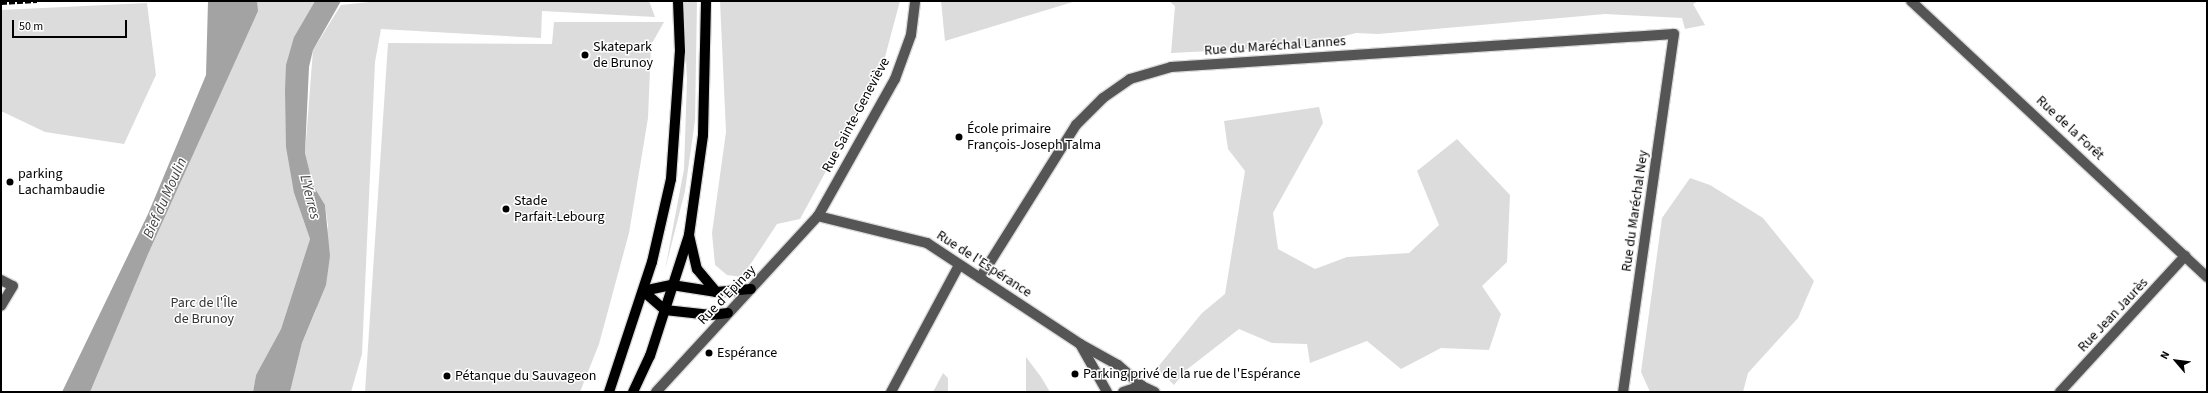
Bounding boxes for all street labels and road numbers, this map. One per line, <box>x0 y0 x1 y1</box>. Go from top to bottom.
street label: Rue du Maréchal Lannes <box>1204 33 1346 59</box>
street label: Rue Sainte-Geneviève <box>819 55 893 175</box>
street label: Rue de la Forêt <box>2033 92 2107 164</box>
street label: Rue du Maréchal Ney <box>1618 149 1652 273</box>
street label: Rue de l'Espérance <box>933 227 1035 301</box>
street label: Rue d'Epinay <box>694 262 760 328</box>
street label: Rue Jean Jaurès <box>2074 274 2152 356</box>

